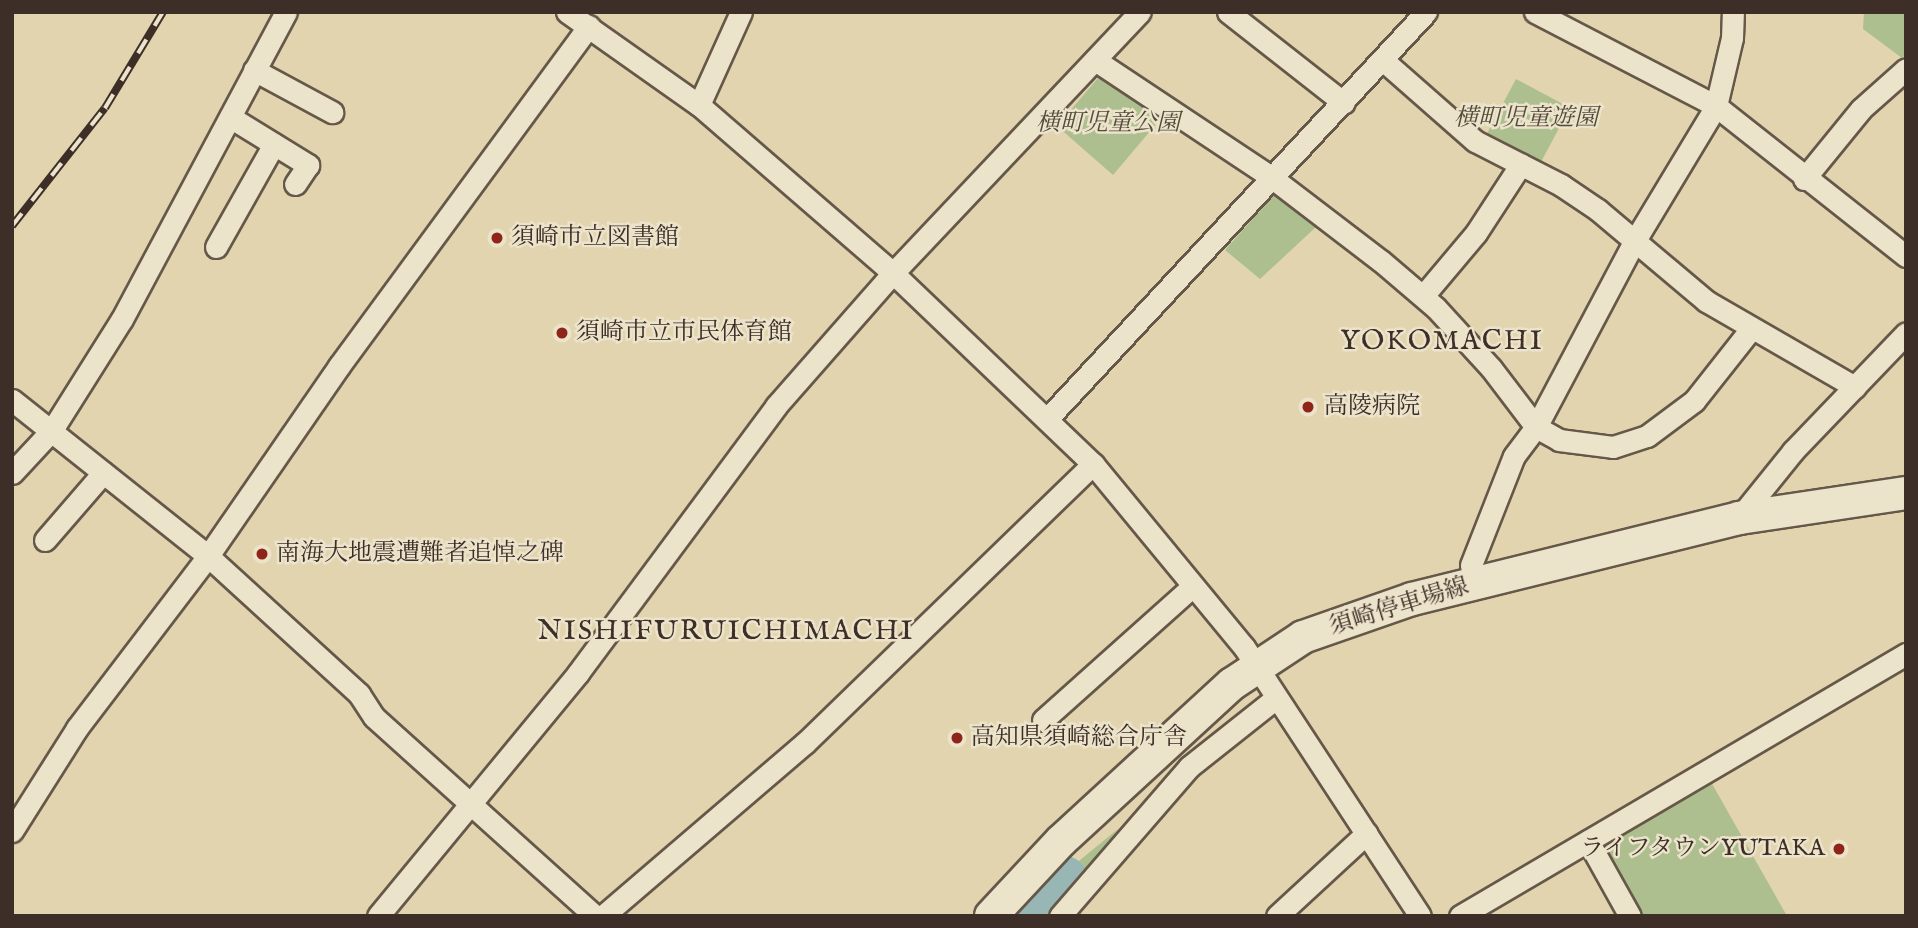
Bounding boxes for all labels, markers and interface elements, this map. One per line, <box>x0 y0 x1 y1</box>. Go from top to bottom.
park label: 横町児童遊園 <box>1454 105 1598 133</box>
park label: 横町児童公園 <box>1036 110 1180 138</box>
place label: 須崎市立図書館 <box>511 224 679 252</box>
marker: 須崎市立図書館 <box>489 230 505 246</box>
place label: 須崎市立市民体育館 <box>576 319 792 347</box>
marker: 須崎市立市民体育館 <box>554 325 570 341</box>
district label: YOKOMACHI <box>1341 325 1543 359</box>
place label: 高陵病院 <box>1324 393 1420 421</box>
marker: 高陵病院 <box>1298 397 1318 417</box>
place label: 南海大地震遭難者追悼之碑 <box>276 540 564 568</box>
marker: 南海大地震遭難者追悼之碑 <box>254 546 270 562</box>
street label: 須崎停車場線 <box>1326 572 1472 642</box>
district label: NISHIFURUICHIMACHI <box>540 615 912 649</box>
place label: 高知県須崎総合庁舎 <box>971 724 1187 752</box>
marker: 高知県須崎総合庁舎 <box>949 730 965 746</box>
place label: ライフタウンYUTAKA <box>1577 835 1825 863</box>
marker: ライフタウンYUTAKA <box>1831 841 1847 857</box>

